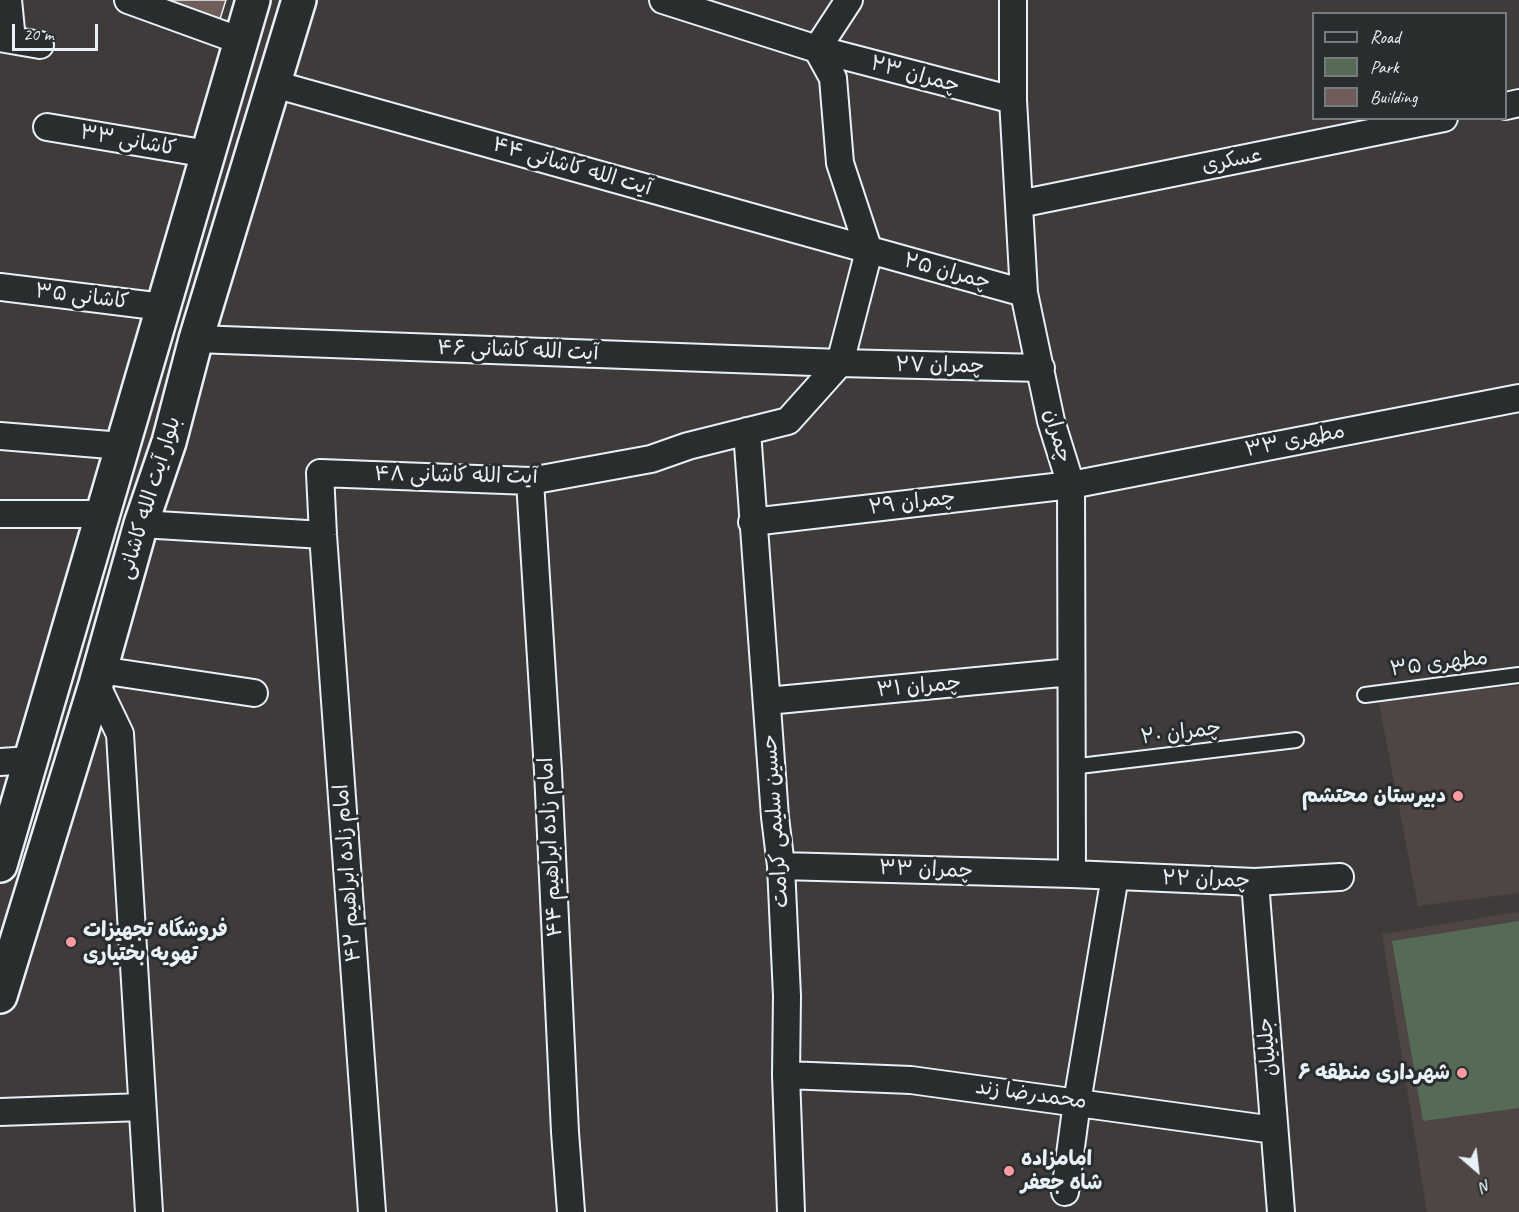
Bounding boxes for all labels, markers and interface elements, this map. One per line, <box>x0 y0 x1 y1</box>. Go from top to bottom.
scale bar <box>15 12 100 50</box>
legend <box>1312 12 1507 120</box>
text: 20 m <box>23 23 54 45</box>
text: Road <box>1370 26 1400 48</box>
street label: چمران ۲۳ <box>868 51 962 99</box>
text: Park <box>1370 56 1399 78</box>
text: Building <box>1370 86 1417 108</box>
street label: کاشانی ۳۳ <box>78 120 178 162</box>
street label: آیت الله کاشانی ۴۴ <box>489 132 655 202</box>
street label: عسکری <box>1200 143 1264 179</box>
street label: چمران ۲۵ <box>901 248 993 296</box>
street label: کاشانی ۳۵ <box>34 279 130 315</box>
street label: آیت الله کاشانی ۴۶ <box>437 336 599 366</box>
street label: چمران ۲۷ <box>895 353 985 379</box>
street label: چمران <box>1037 406 1077 466</box>
street label: بلوار آیت الله کاشانی <box>113 414 187 582</box>
street label: مطهری ۳۳ <box>1243 419 1347 463</box>
street label: آیت الله کاشانی ۴۸ <box>374 462 538 490</box>
street label: چمران ۲۹ <box>867 485 957 521</box>
street label: مطهری ۳۵ <box>1389 645 1489 683</box>
street label: چمران ۳۱ <box>876 671 962 703</box>
street label: چمران ۲۰ <box>1139 716 1223 750</box>
street label: حسین سلیمی کرامت <box>757 733 795 909</box>
street label: امام زاده ابراهیم ۴۴ <box>534 756 568 938</box>
street label: امام زاده ابراهیم ۴۲ <box>329 783 367 963</box>
place label: دبیرستان محتشم <box>1302 783 1446 809</box>
marker: دبیرستان محتشم <box>1451 789 1465 803</box>
street label: چمران ۳۳ <box>878 856 974 884</box>
street label: چمران ۲۲ <box>1161 866 1251 894</box>
place label: فروشگاه تجهیزات تهویه بختیاری <box>83 917 228 967</box>
marker: فروشگاه تجهیزات تهویه بختیاری <box>64 935 78 949</box>
street label: جلیلیان <box>1253 1016 1283 1078</box>
place label: شهرداری منطقه ۶ <box>1298 1060 1450 1086</box>
marker: شهرداری منطقه ۶ <box>1455 1066 1469 1080</box>
street label: محمدرضا زند <box>974 1075 1088 1115</box>
north arrow <box>1447 1140 1507 1200</box>
place label: امامزاده شاه جعفر <box>1021 1146 1102 1196</box>
marker: امامزاده شاه جعفر <box>1002 1164 1016 1178</box>
text: N <box>1476 1175 1495 1197</box>

